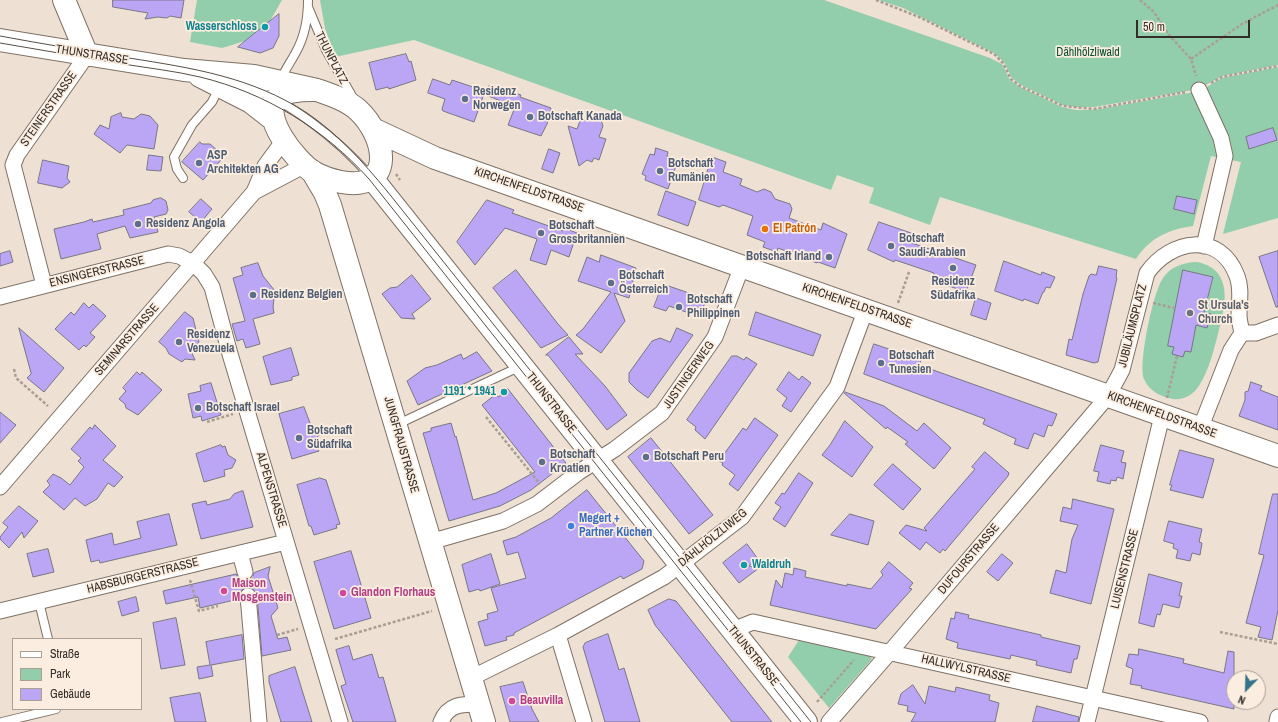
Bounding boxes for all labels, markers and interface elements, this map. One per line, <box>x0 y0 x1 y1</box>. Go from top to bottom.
scale bar <box>1138 12 1252 38</box>
text: 50 m <box>1143 19 1165 35</box>
place label: Wasserschloss <box>186 20 257 34</box>
marker: Wasserschloss <box>260 22 270 32</box>
street label: THUNPLATZ <box>312 29 350 87</box>
street label: THUNSTRASSE <box>55 42 129 68</box>
park label: Dählhölzliwald <box>1056 46 1120 60</box>
street label: STEINERSTRASSE <box>18 69 80 149</box>
place label: Residenz Norwegen <box>473 85 521 113</box>
marker: Residenz Norwegen <box>460 94 470 104</box>
place label: Botschaft Kanada <box>538 110 622 124</box>
marker: Botschaft Kanada <box>525 112 535 122</box>
place label: ASP Architekten AG <box>207 149 279 177</box>
place label: Botschaft Rumänien <box>668 157 716 185</box>
marker: ASP Architekten AG <box>194 158 204 168</box>
street label: KIRCHENFELDSTRASSE <box>472 164 586 216</box>
marker: Botschaft Rumänien <box>655 166 665 176</box>
place label: Residenz Angola <box>146 217 225 231</box>
marker: Residenz Angola <box>133 219 143 229</box>
place label: Botschaft Grossbritannien <box>549 219 625 247</box>
place label: El Patrón <box>773 222 816 236</box>
marker: El Patrón <box>760 224 770 234</box>
marker: Botschaft Grossbritannien <box>536 228 546 238</box>
place label: Botschaft Saudi-Arabien <box>899 232 966 260</box>
marker: Botschaft Saudi-Arabien <box>886 241 896 251</box>
place label: Botschaft Irland <box>746 250 821 264</box>
marker: Botschaft Irland <box>824 252 834 262</box>
street label: ENSINGERSTRASSE <box>48 253 146 291</box>
marker: Residenz Südafrika <box>948 263 958 273</box>
place label: Botschaft Österreich <box>619 269 668 297</box>
place label: Residenz Südafrika <box>931 275 975 303</box>
marker: Botschaft Österreich <box>606 278 616 288</box>
street label: KIRCHENFELDSTRASSE <box>800 280 914 332</box>
street label: JUBILÄUMSPLATZ <box>1116 283 1150 369</box>
place label: Residenz Belgien <box>261 288 342 302</box>
marker: Residenz Belgien <box>248 290 258 300</box>
place label: Botschaft Philippinen <box>687 293 740 321</box>
place label: St Ursula's Church <box>1198 299 1249 327</box>
street label: SEMINARSTRASSE <box>92 301 162 379</box>
marker: Botschaft Philippinen <box>674 302 684 312</box>
marker: St Ursula's Church <box>1185 308 1195 318</box>
place label: Residenz Venezuela <box>187 328 234 356</box>
marker: Residenz Venezuela <box>174 337 184 347</box>
street label: JUSTINGERWEG <box>660 338 718 412</box>
place label: Botschaft Tunesien <box>889 349 934 377</box>
marker: Botschaft Tunesien <box>876 358 886 368</box>
street label: THUNSTRASSE <box>523 370 579 436</box>
place label: 1191 * 1941 <box>443 385 496 399</box>
marker: 1191 * 1941 <box>499 387 509 397</box>
street label: KIRCHENFELDSTRASSE <box>1105 389 1219 441</box>
street label: JUNGFRAUSTRASSE <box>380 395 422 495</box>
place label: Botschaft Israel <box>206 401 280 415</box>
marker: Botschaft Israel <box>193 403 203 413</box>
place label: Botschaft Südafrika <box>307 424 352 452</box>
marker: Botschaft Südafrika <box>294 433 304 443</box>
place label: Botschaft Kroatien <box>550 448 595 476</box>
place label: Botschaft Peru <box>654 450 724 464</box>
street label: ALPENSTRASSE <box>253 451 289 529</box>
marker: Botschaft Peru <box>641 452 651 462</box>
marker: Botschaft Kroatien <box>537 457 547 467</box>
street label: DÄHLHÖLZLIWEG <box>676 506 750 570</box>
place label: Megert + Partner Küchen <box>579 512 652 540</box>
marker: Megert + Partner Küchen <box>566 521 576 531</box>
street label: DUFOURSTRASSE <box>935 521 1003 597</box>
street label: LUISENSTRASSE <box>1108 528 1142 610</box>
street label: HABSBURGERSTRASSE <box>86 555 200 597</box>
place label: Waldruh <box>752 558 791 572</box>
marker: Waldruh <box>739 560 749 570</box>
place label: Maison Mosgenstein <box>232 577 292 605</box>
marker: Maison Mosgenstein <box>219 586 229 596</box>
place label: Glandon Florhaus <box>351 586 435 600</box>
marker: Glandon Florhaus <box>338 588 348 598</box>
street label: THUNSTRASSE <box>724 623 782 689</box>
legend <box>12 638 142 710</box>
text: Straße <box>50 646 80 662</box>
street label: HALLWYLSTRASSE <box>920 652 1012 686</box>
text: Park <box>50 666 70 682</box>
north arrow <box>1226 670 1266 710</box>
text: Gebäude <box>50 686 91 702</box>
text: N <box>1236 692 1247 708</box>
place label: Beauvilla <box>520 694 563 708</box>
marker: Beauvilla <box>507 696 517 706</box>

